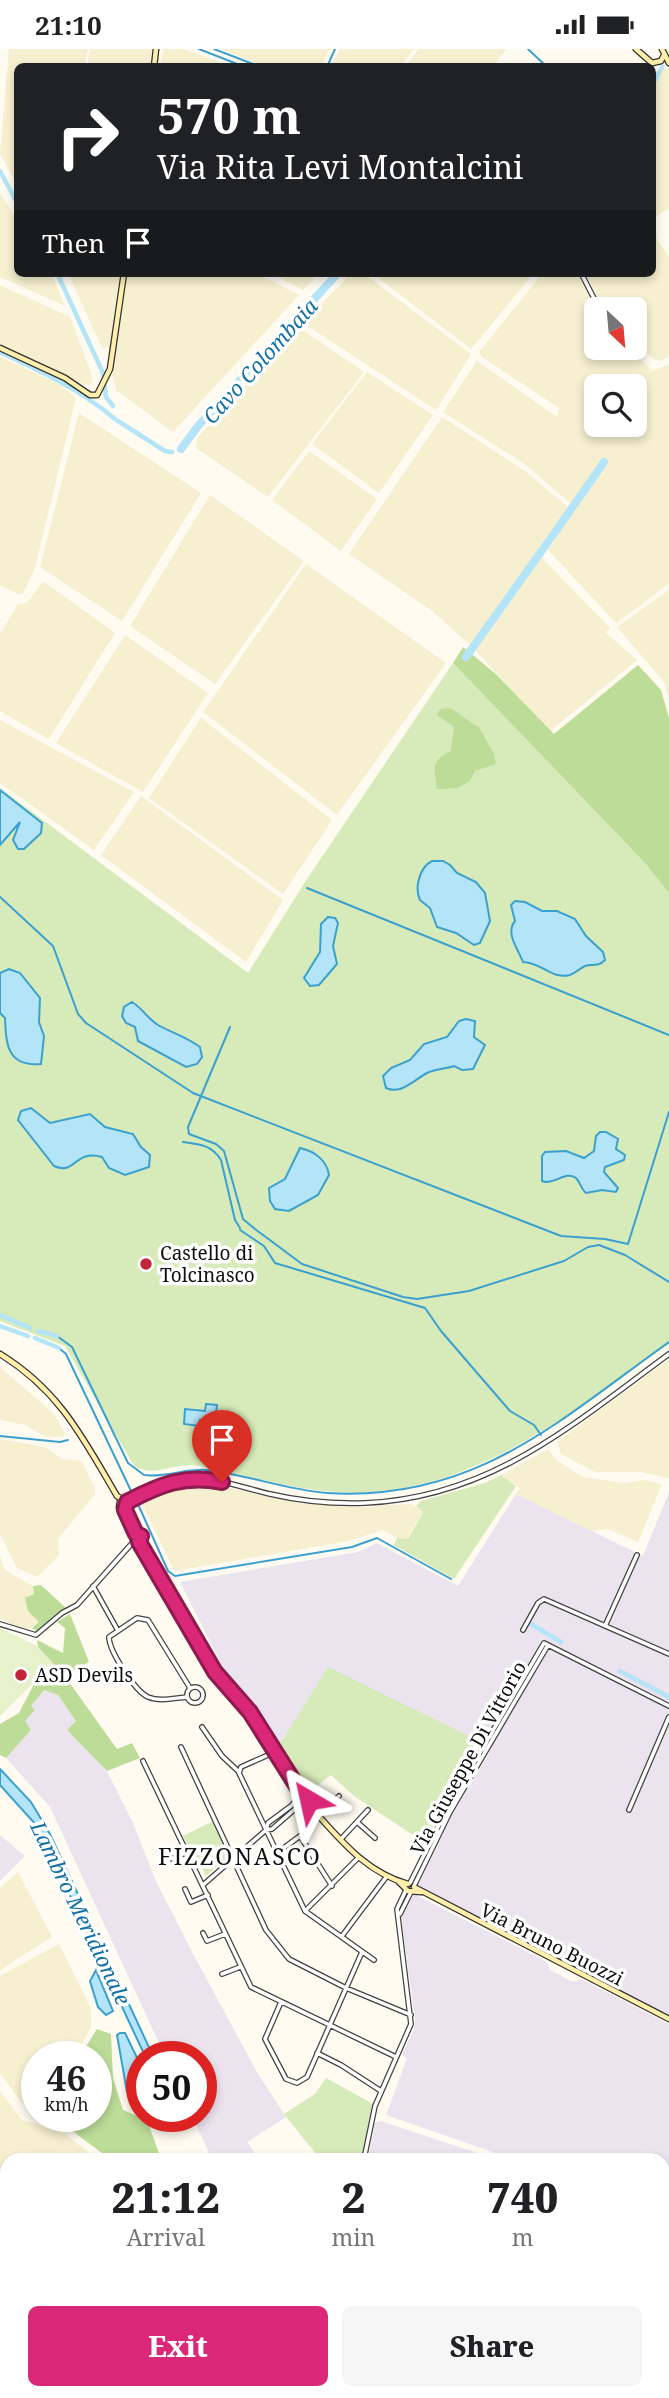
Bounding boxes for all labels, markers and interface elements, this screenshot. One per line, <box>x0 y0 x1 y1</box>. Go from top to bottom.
text: 21:10 <box>35 7 102 43</box>
text: 570 m <box>157 82 301 148</box>
icon: right <box>42 91 133 182</box>
text: Via Rita Levi Montalcini <box>157 145 523 188</box>
icon: arrive <box>119 224 157 262</box>
text: Then <box>42 225 105 261</box>
water label: Cavo Colombaia <box>196 292 324 429</box>
north arrow <box>584 297 648 361</box>
map controls <box>584 297 647 437</box>
button: search <box>584 374 647 437</box>
place label: Castello di Tolcinasco <box>160 1240 255 1288</box>
marker: Castello di Tolcinasco <box>138 1256 154 1272</box>
pin <box>192 1410 252 1482</box>
icon: arrive <box>203 1421 241 1459</box>
street label: Via Giuseppe Di Vittorio <box>404 1657 532 1859</box>
place label: ASD Devils <box>35 1662 133 1688</box>
marker: ASD Devils <box>13 1667 29 1683</box>
position arrow <box>272 1763 346 1837</box>
water label: Lambro Meridionale <box>24 1816 138 2010</box>
district label: FIZZONASCO <box>158 1840 322 1872</box>
street label: Via Bruno Buozzi <box>476 1897 628 1991</box>
speed limit sign: 50 <box>126 2041 217 2132</box>
text: 46 <box>47 2054 86 2101</box>
text: km/h <box>44 2092 89 2116</box>
text: 21:12 <box>112 2168 220 2225</box>
text: 2 <box>342 2168 365 2225</box>
text: 740 <box>487 2168 558 2225</box>
text: Arrival <box>126 2221 205 2253</box>
text: min <box>331 2221 375 2253</box>
text: m <box>512 2221 534 2253</box>
button: Exit <box>28 2306 328 2386</box>
button: Share <box>342 2306 642 2386</box>

